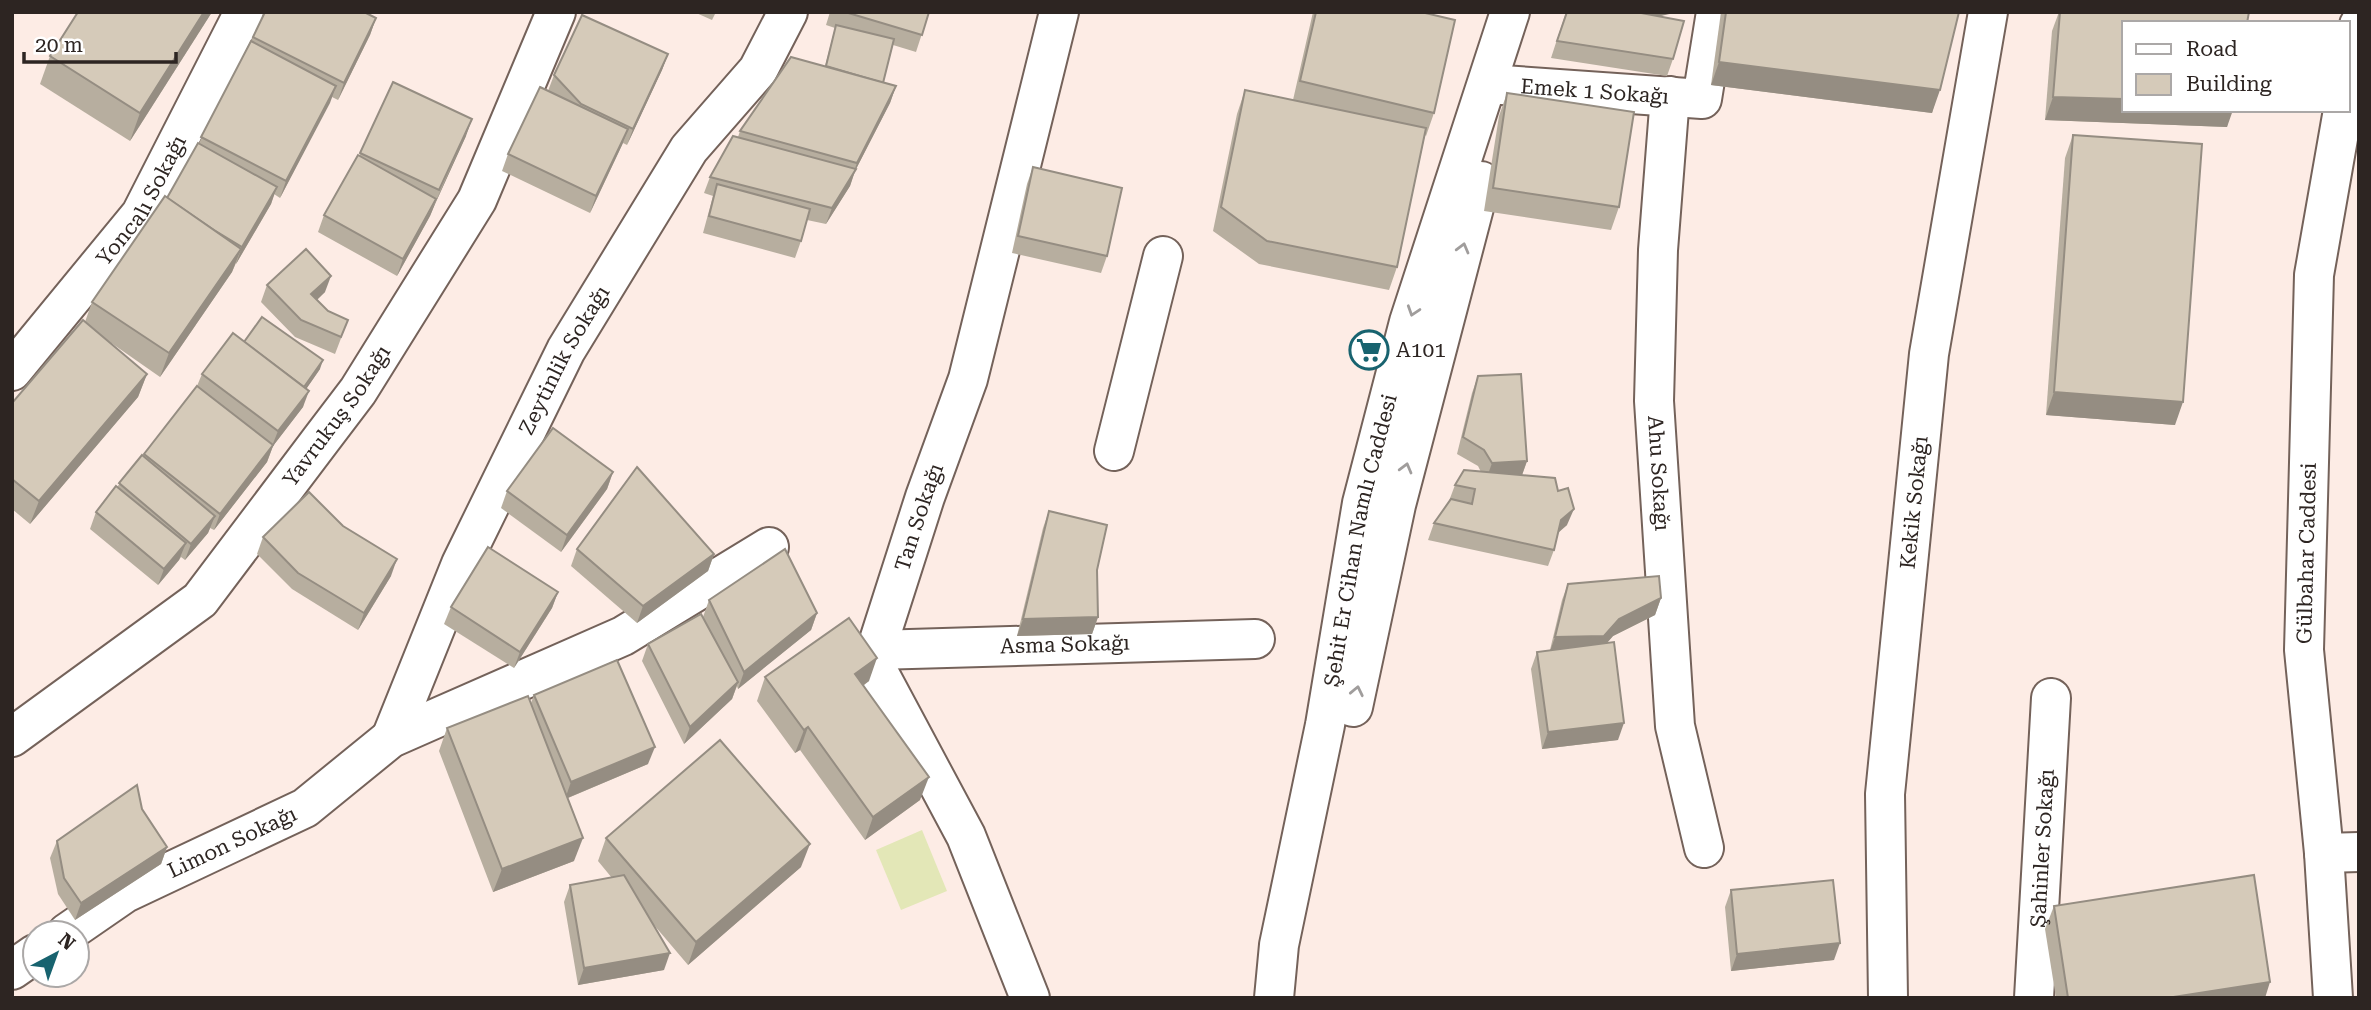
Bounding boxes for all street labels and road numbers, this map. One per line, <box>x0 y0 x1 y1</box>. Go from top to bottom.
street label: Emek 1 Sokağı <box>1520 74 1670 109</box>
street label: Yoncalı Sokağı <box>92 131 191 270</box>
street label: Zeytinlik Sokağı <box>514 281 615 439</box>
street label: Yavrukuş Sokağı <box>278 341 396 491</box>
street label: Şehit Er Cihan Namlı Caddesi <box>1320 391 1402 689</box>
street label: Ahu Sokağı <box>1643 415 1674 532</box>
street label: Kekik Sokağı <box>1896 434 1933 570</box>
street label: Tan Sokağı <box>890 460 948 574</box>
street label: Gülbahar Caddesi <box>2292 462 2321 644</box>
street label: Asma Sokağı <box>1000 631 1130 658</box>
street label: Şahinler Sokağı <box>2026 768 2059 928</box>
street label: Limon Sokağı <box>164 802 301 883</box>

